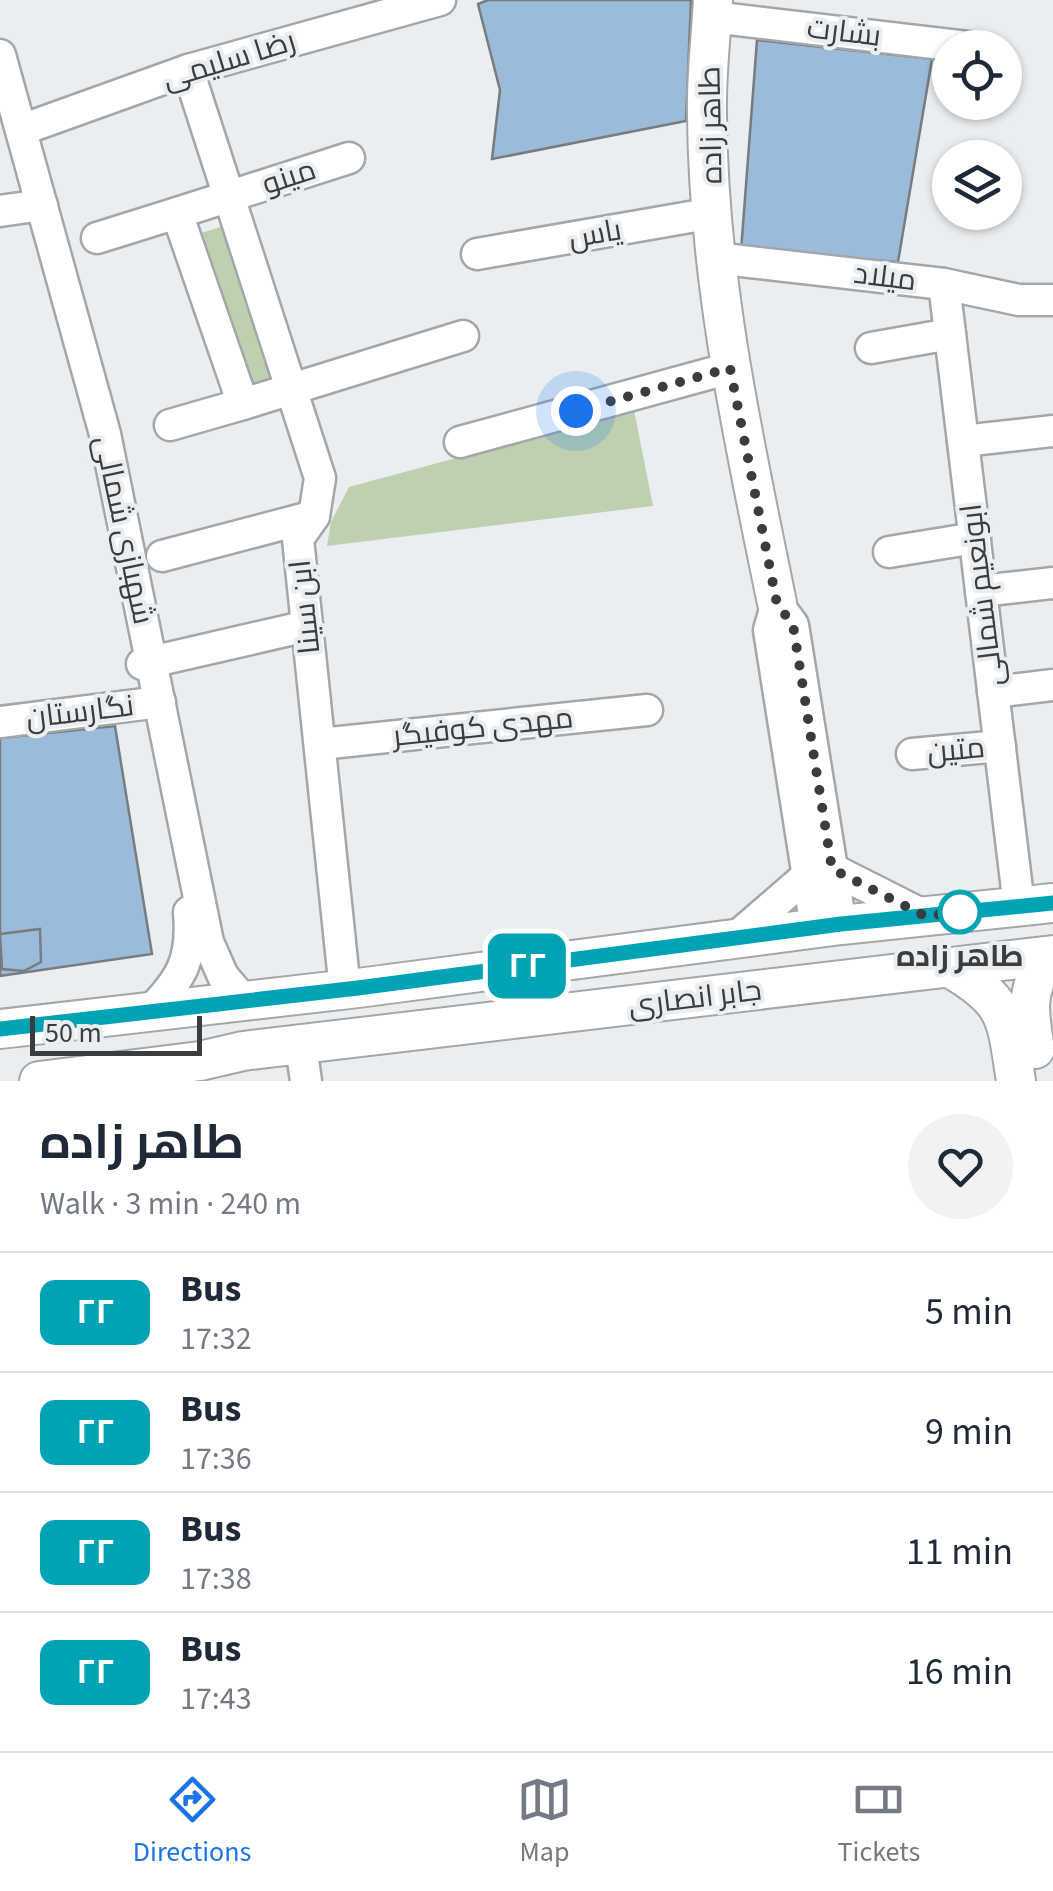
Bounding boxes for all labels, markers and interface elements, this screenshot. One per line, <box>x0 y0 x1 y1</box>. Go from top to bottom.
street label: بشارت <box>805 6 883 58</box>
street label: رضا سلیمی <box>157 19 301 101</box>
map controls <box>932 30 1022 230</box>
button: locate <box>932 30 1022 120</box>
street label: طاهر زاده <box>688 66 734 184</box>
button: layers <box>932 140 1022 230</box>
street label: مینو <box>257 148 321 206</box>
street label: یاس <box>565 208 625 260</box>
street label: میلاد <box>851 252 919 302</box>
your location <box>551 386 601 436</box>
street label: شهبازی شمالی <box>83 432 165 628</box>
street label: ابونعیم شمالی <box>949 501 1015 689</box>
street label: ابن سینا <box>279 558 331 656</box>
street label: نگارستان <box>24 684 136 740</box>
street label: مهدی کوفیگر <box>389 696 575 758</box>
street label: متین <box>925 726 987 774</box>
marker: طاهر زاده <box>939 891 981 933</box>
line badge: ۲۲ <box>482 934 572 998</box>
place label: طاهر زاده <box>896 935 1024 978</box>
text: ۲۲ <box>508 941 546 991</box>
street label: جابر انصاری <box>626 969 764 1027</box>
scale bar <box>30 1011 202 1056</box>
text: 50 m <box>45 1013 102 1053</box>
text: طاهر زاده <box>40 1109 244 1177</box>
button: heart <box>908 1114 1013 1219</box>
text: Walk · 3 min · 240 m <box>40 1181 301 1227</box>
text: Bus <box>180 1262 241 1316</box>
text: 5 min <box>925 1285 1013 1339</box>
text: ۲۲ <box>76 1287 114 1337</box>
text: 17:32 <box>180 1316 252 1362</box>
text: Bus <box>180 1382 241 1436</box>
text: 9 min <box>925 1405 1013 1459</box>
text: ۲۲ <box>76 1407 114 1457</box>
text: 17:36 <box>180 1436 252 1482</box>
text: Bus <box>180 1502 241 1556</box>
text: 11 min <box>906 1525 1013 1579</box>
text: ۲۲ <box>76 1527 114 1577</box>
text: 17:38 <box>180 1556 252 1602</box>
text: Bus <box>180 1622 241 1676</box>
text: 16 min <box>906 1645 1013 1699</box>
text: ۲۲ <box>76 1647 114 1697</box>
text: 17:43 <box>180 1676 252 1722</box>
tab: Directions <box>133 1772 251 1872</box>
tab: Map <box>517 1772 572 1872</box>
tab: Tickets <box>838 1772 920 1872</box>

